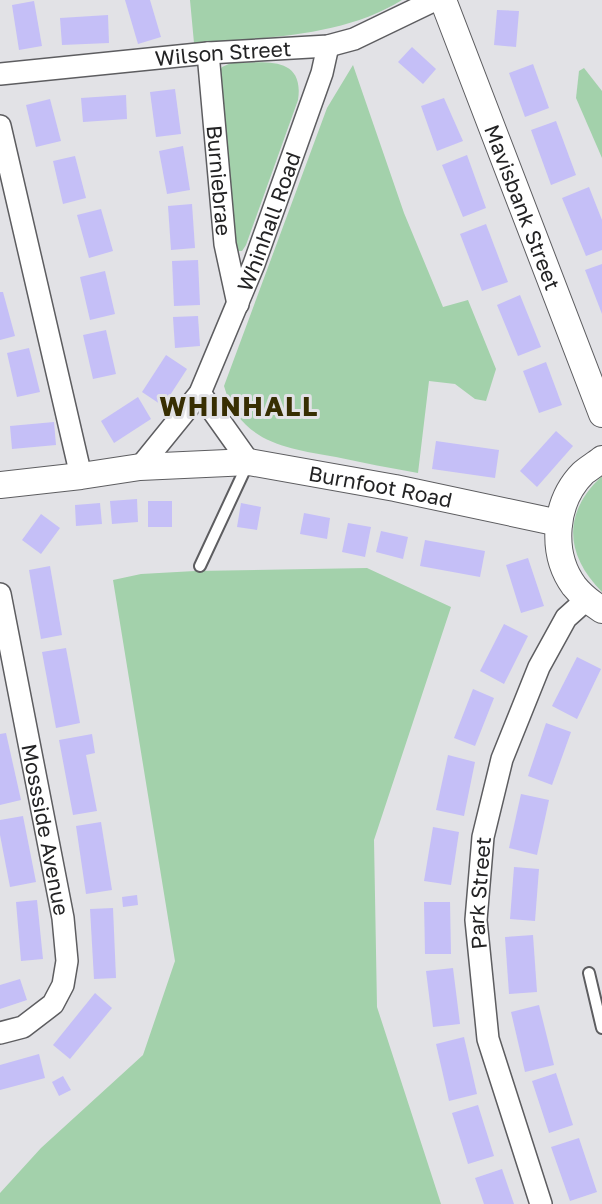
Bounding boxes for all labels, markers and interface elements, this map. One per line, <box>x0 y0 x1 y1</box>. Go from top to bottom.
street label: Wilson Street <box>154 35 292 71</box>
street label: Mavisbank Street <box>479 121 566 294</box>
street label: Burniebrae <box>201 124 237 237</box>
street label: Whinhall Road <box>231 148 306 295</box>
district label: WHINHALL <box>159 390 319 422</box>
street label: Burnfoot Road <box>307 460 455 513</box>
street label: Mossside Avenue <box>16 742 75 918</box>
street label: Park Street <box>463 836 496 951</box>

